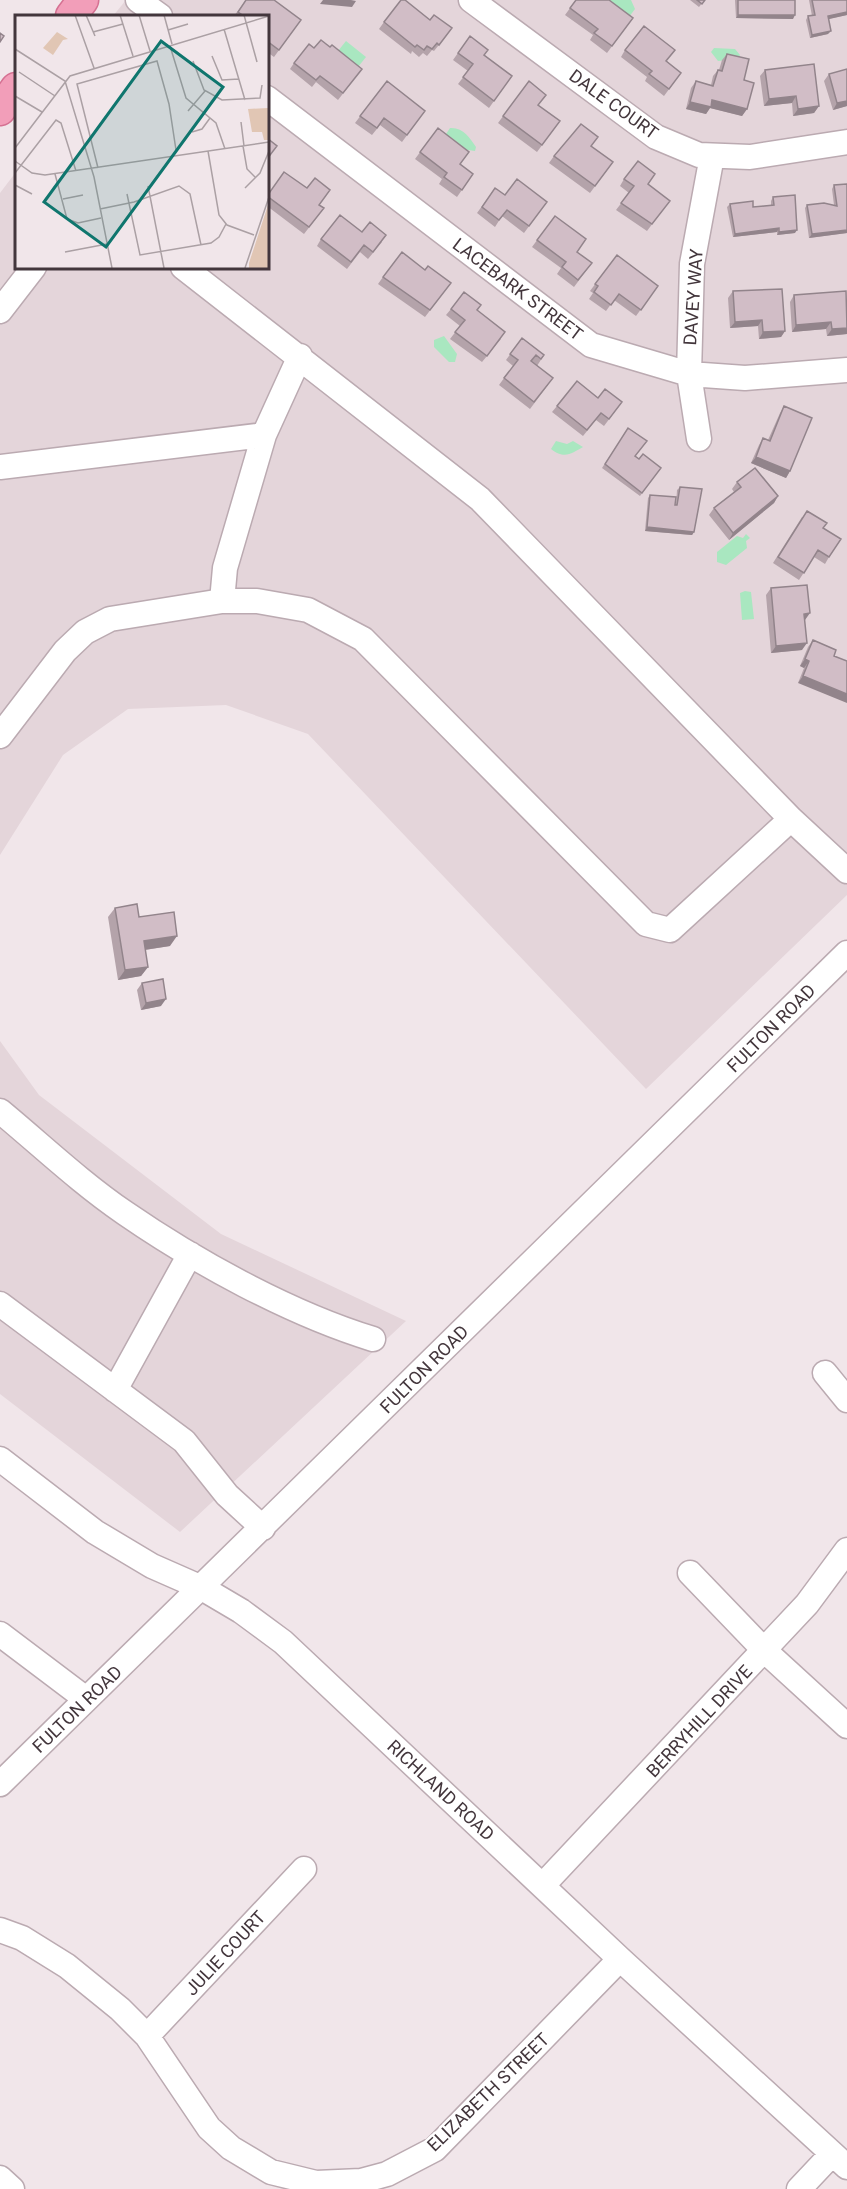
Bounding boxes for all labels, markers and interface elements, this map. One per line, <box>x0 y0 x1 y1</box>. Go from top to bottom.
inset map <box>15 15 268 268</box>
street label: DALE COURT <box>565 65 663 143</box>
street label: LACEBARK STREET <box>449 233 587 345</box>
street label: DAVEY WAY <box>679 248 707 346</box>
street label: FULTON ROAD <box>723 980 819 1076</box>
street label: FULTON ROAD <box>376 1321 472 1417</box>
street label: FULTON ROAD <box>28 1661 126 1757</box>
street label: BERRYHILL DRIVE <box>642 1661 756 1781</box>
street label: RICHLAND ROAD <box>383 1735 499 1845</box>
street label: JULIE COURT <box>181 1906 270 2000</box>
street label: ELIZABETH STREET <box>423 2028 553 2155</box>

